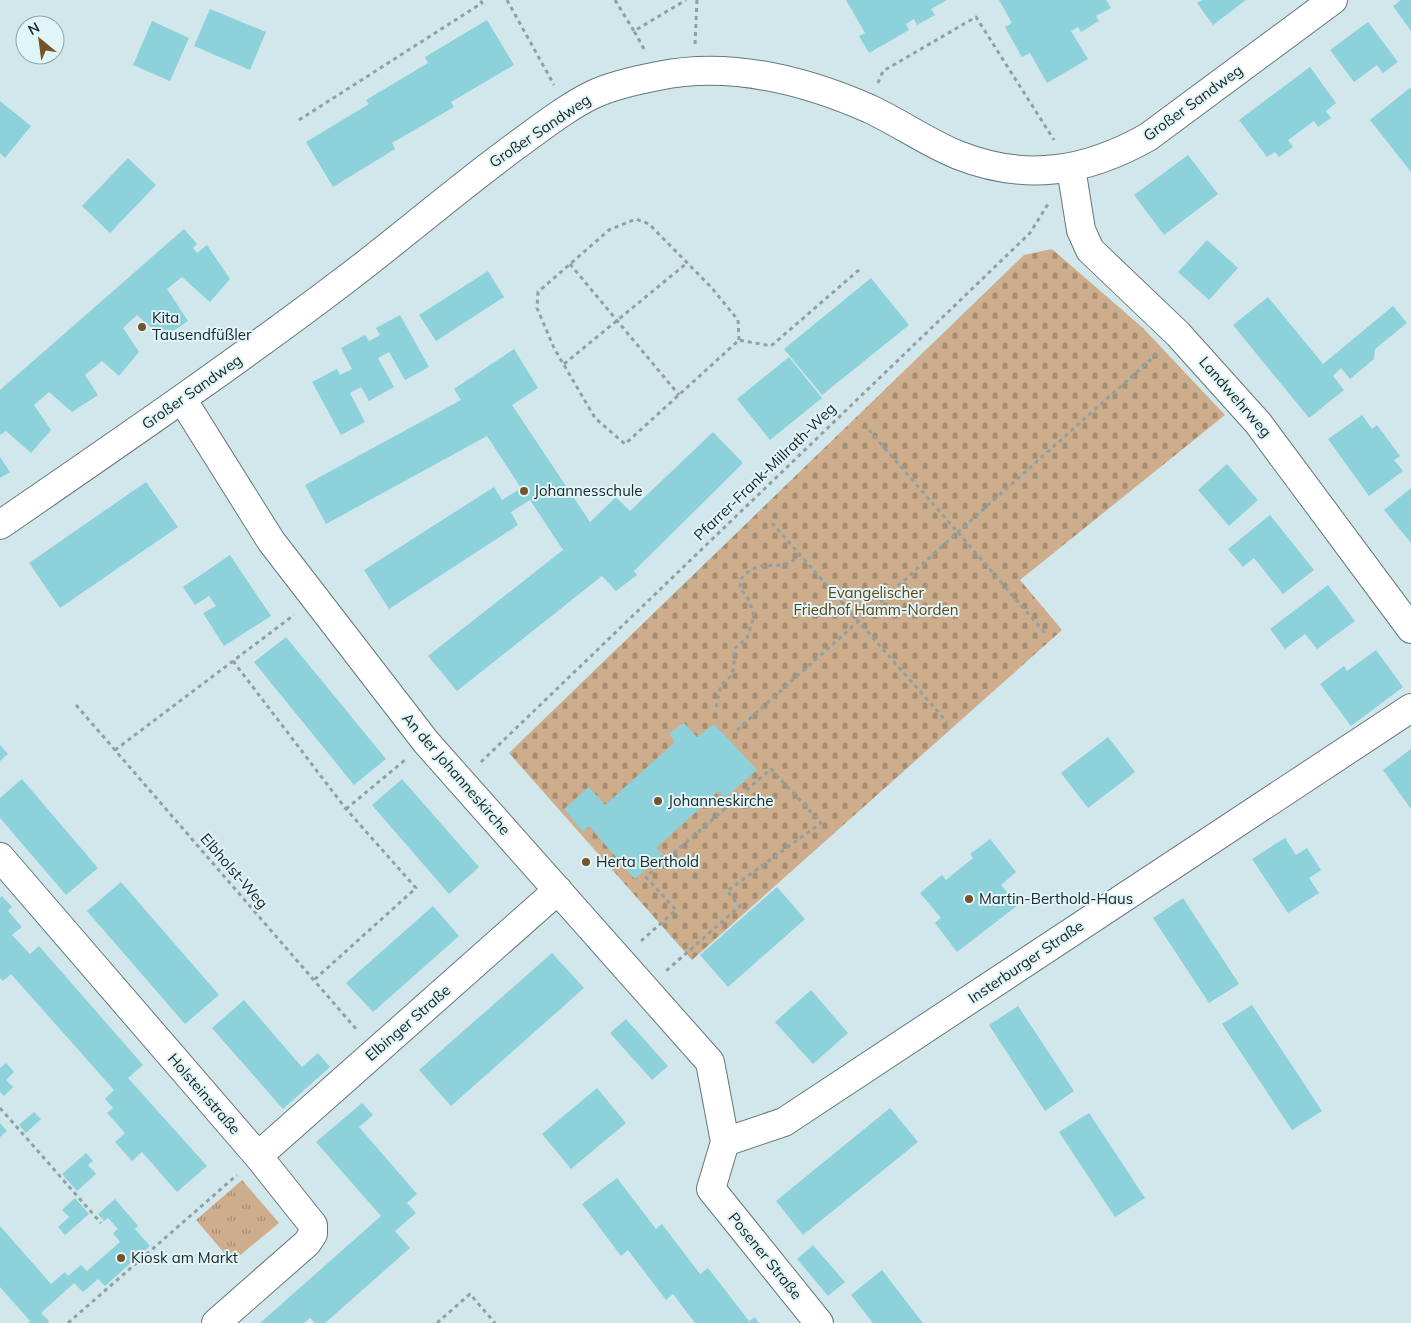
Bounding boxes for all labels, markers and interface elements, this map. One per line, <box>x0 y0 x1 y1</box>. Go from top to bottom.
north arrow <box>15 15 65 65</box>
text: N <box>25 18 43 39</box>
street label: Großer Sandweg <box>1139 60 1246 145</box>
street label: Großer Sandweg <box>485 90 594 172</box>
place label: Kita Tausendfüßler <box>152 308 252 344</box>
marker: Kita Tausendfüßler <box>136 321 148 333</box>
street label: Großer Sandweg <box>138 350 246 433</box>
street label: Landwehrweg <box>1195 352 1276 441</box>
street label: Pfarrer-Frank-Millrath-Weg <box>690 399 840 544</box>
place label: Johannesschule <box>534 481 643 500</box>
marker: Johannesschule <box>518 485 530 497</box>
park label: Evangelischer Friedhof Hamm-Norden <box>793 583 959 619</box>
street label: An der Johanneskirche <box>398 709 515 839</box>
place label: Johanneskirche <box>668 791 774 810</box>
marker: Johanneskirche <box>652 795 664 807</box>
street label: Elbholst-Weg <box>197 829 272 912</box>
place label: Herta Berthold <box>596 852 699 871</box>
marker: Herta Berthold <box>580 856 592 868</box>
place label: Martin-Berthold-Haus <box>979 889 1133 908</box>
marker: Martin-Berthold-Haus <box>963 893 975 905</box>
street label: Insterburger Straße <box>964 916 1087 1007</box>
street label: Elbinger Straße <box>361 980 454 1065</box>
street label: Holsteinstraße <box>164 1049 245 1138</box>
street label: Posener Straße <box>724 1208 806 1303</box>
place label: Kiosk am Markt <box>131 1248 238 1267</box>
marker: Kiosk am Markt <box>115 1252 127 1264</box>

